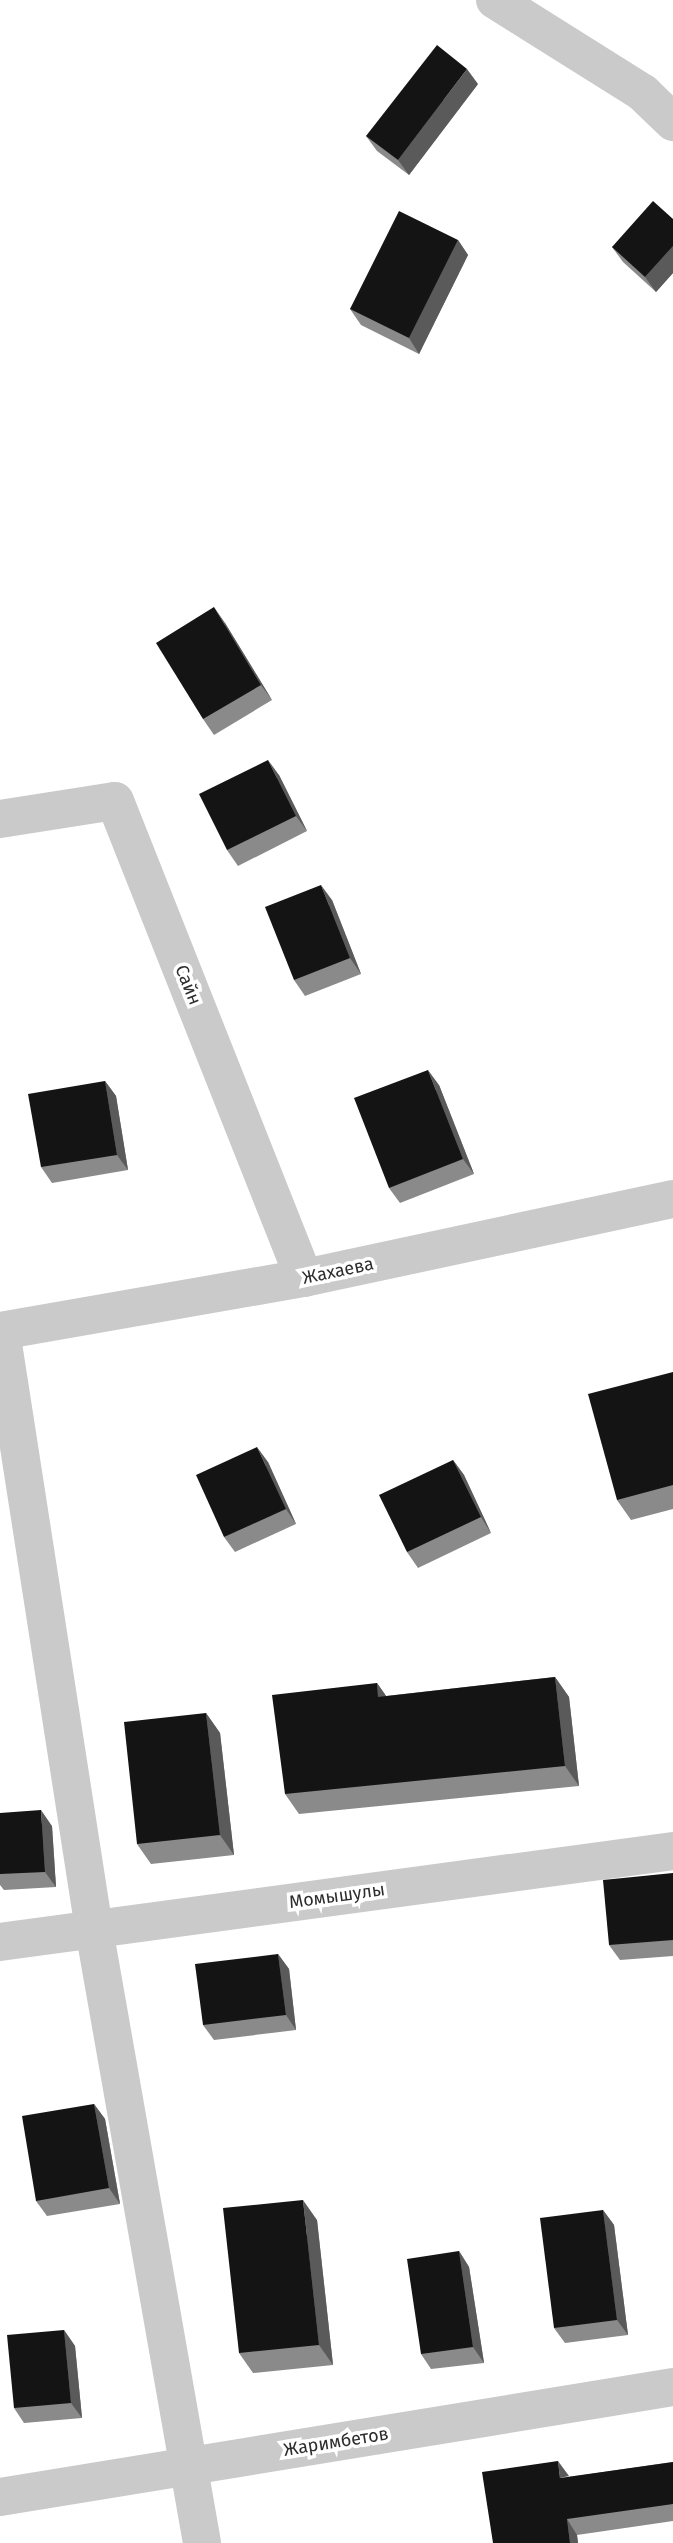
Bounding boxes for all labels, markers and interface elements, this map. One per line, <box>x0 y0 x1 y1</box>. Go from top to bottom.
street label: Сайн <box>170 962 206 1008</box>
street label: Жахаева <box>300 1253 376 1289</box>
street label: Момышулы <box>288 1879 386 1913</box>
street label: Жаримбетов <box>282 2423 390 2461</box>

